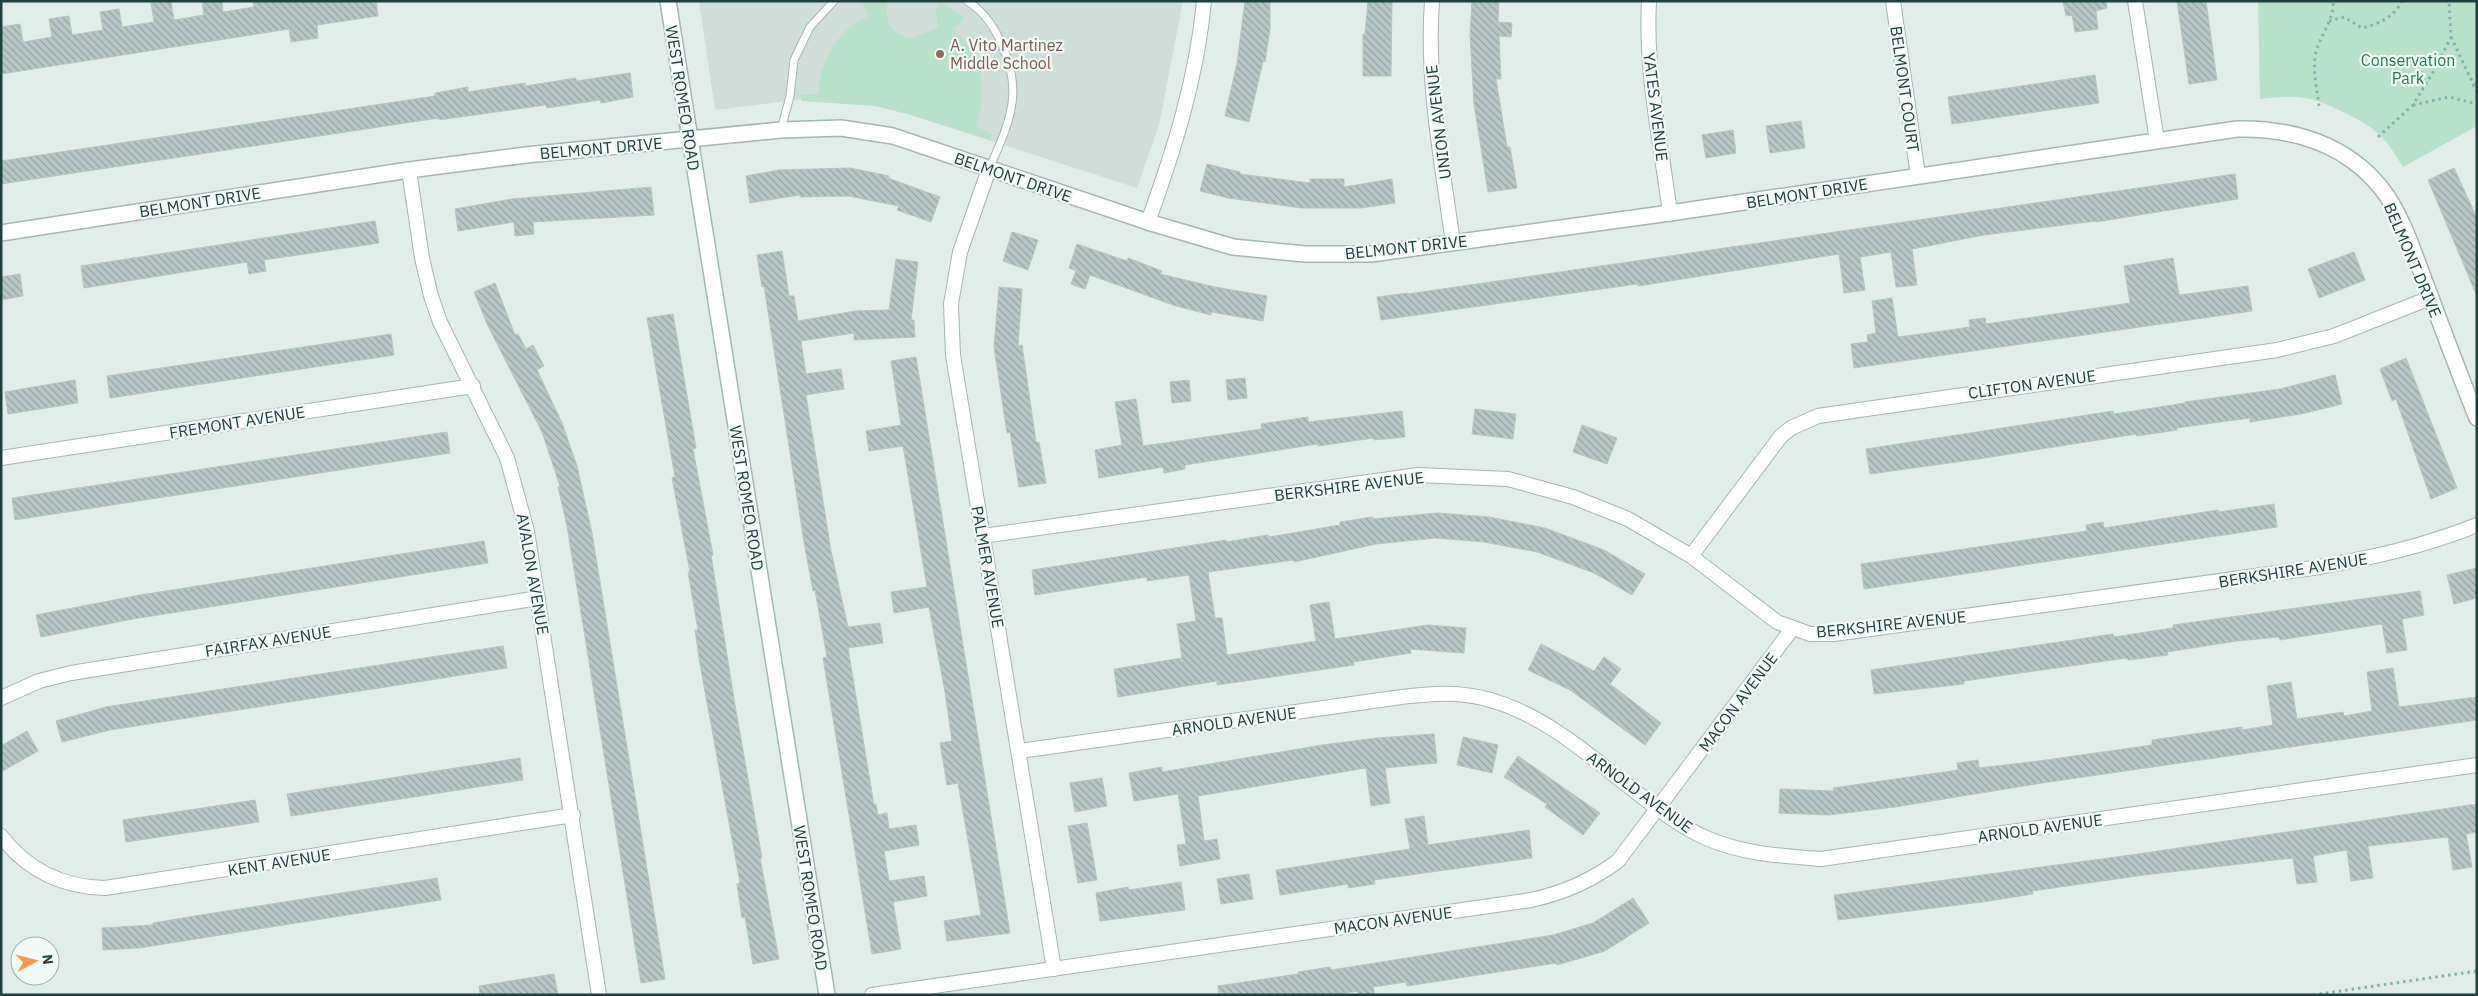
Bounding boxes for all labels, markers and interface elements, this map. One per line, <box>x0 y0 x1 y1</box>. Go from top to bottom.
street label: WEST ROMEO ROAD <box>662 24 704 172</box>
street label: BELMONT COURT <box>1886 25 1924 153</box>
place label: A. Vito Martinez Middle School <box>950 35 1063 73</box>
marker: A. Vito Martinez Middle School <box>934 48 946 60</box>
park label: Conservation Park <box>2361 50 2455 88</box>
street label: YATES AVENUE <box>1639 51 1673 163</box>
street label: UNION AVENUE <box>1421 64 1455 180</box>
street label: BELMONT DRIVE <box>539 133 663 163</box>
street label: BELMONT DRIVE <box>952 148 1074 206</box>
street label: BELMONT DRIVE <box>1745 174 1869 212</box>
street label: BELMONT DRIVE <box>138 183 262 221</box>
street label: BELMONT DRIVE <box>2380 200 2446 320</box>
street label: BELMONT DRIVE <box>1344 231 1468 263</box>
street label: CLIFTON AVENUE <box>1967 365 2097 403</box>
street label: FREMONT AVENUE <box>168 401 306 443</box>
street label: WEST ROMEO ROAD <box>726 424 768 572</box>
street label: BERKSHIRE AVENUE <box>1273 467 1425 505</box>
street label: PALMER AVENUE <box>967 504 1009 630</box>
street label: AVALON AVENUE <box>512 512 554 636</box>
street label: BERKSHIRE AVENUE <box>2217 548 2369 592</box>
street label: BERKSHIRE AVENUE <box>1815 606 1967 642</box>
street label: FAIRFAX AVENUE <box>203 621 333 661</box>
street label: MACON AVENUE <box>1694 648 1782 756</box>
street label: ARNOLD AVENUE <box>1170 702 1298 740</box>
street label: ARNOLD AVENUE <box>1583 747 1697 837</box>
street label: ARNOLD AVENUE <box>1976 809 2104 847</box>
street label: WEST ROMEO ROAD <box>790 824 832 972</box>
street label: KENT AVENUE <box>226 844 332 880</box>
street label: MACON AVENUE <box>1333 902 1453 938</box>
north arrow <box>10 936 60 986</box>
text: N <box>38 953 57 966</box>

